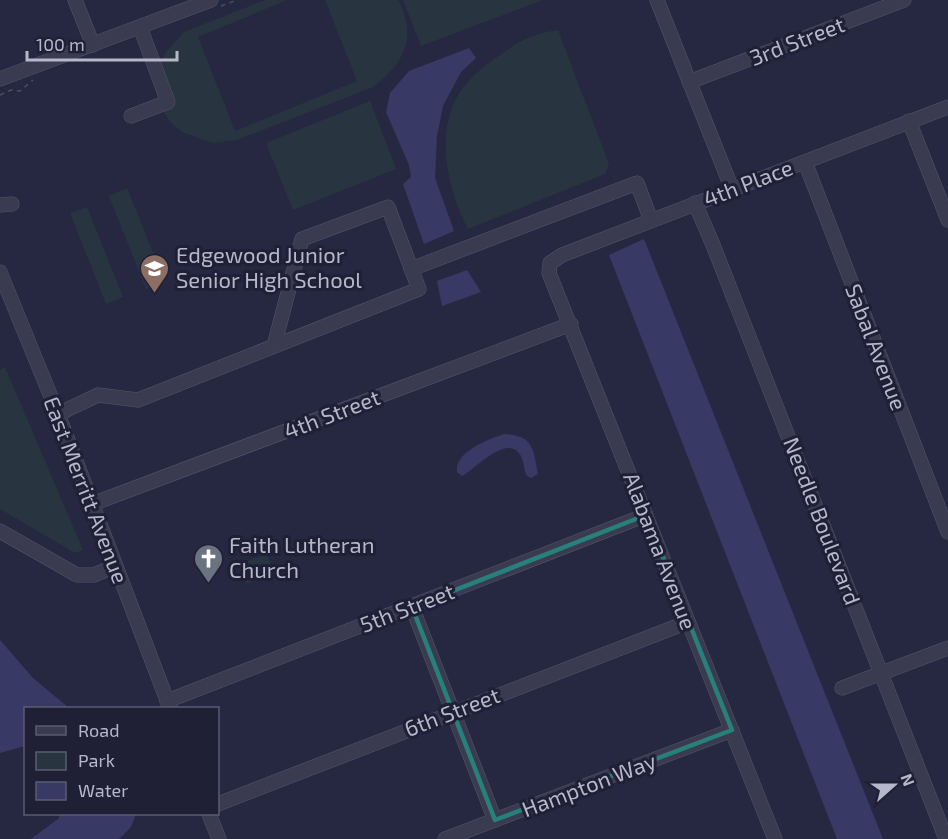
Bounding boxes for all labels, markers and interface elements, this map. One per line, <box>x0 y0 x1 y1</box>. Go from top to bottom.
street label: 3rd Street <box>746 10 848 70</box>
scale bar <box>27 24 177 62</box>
text: 100 m <box>36 33 85 55</box>
street label: 4th Place <box>699 153 796 211</box>
place label: Edgewood Junior Senior High School <box>176 241 362 292</box>
school or university icon: Edgewood Junior Senior High School <box>139 252 171 294</box>
street label: Sabal Avenue <box>841 280 913 413</box>
street label: 4th Street <box>280 383 383 443</box>
street label: East Merritt Avenue <box>39 393 135 587</box>
street label: Needle Boulevard <box>779 433 867 608</box>
street label: Alabama Avenue <box>619 468 703 633</box>
place label: Faith Lutheran Church <box>229 531 374 582</box>
church icon: Faith Lutheran Church <box>192 542 224 584</box>
street label: 5th Street <box>356 577 458 637</box>
street label: 6th Street <box>400 681 503 741</box>
legend <box>24 707 219 815</box>
text: Road <box>78 719 119 741</box>
street label: Hampton Way <box>518 746 660 822</box>
text: Park <box>78 749 115 771</box>
north arrow <box>864 755 924 815</box>
text: N <box>898 771 919 788</box>
text: Water <box>78 779 128 801</box>

